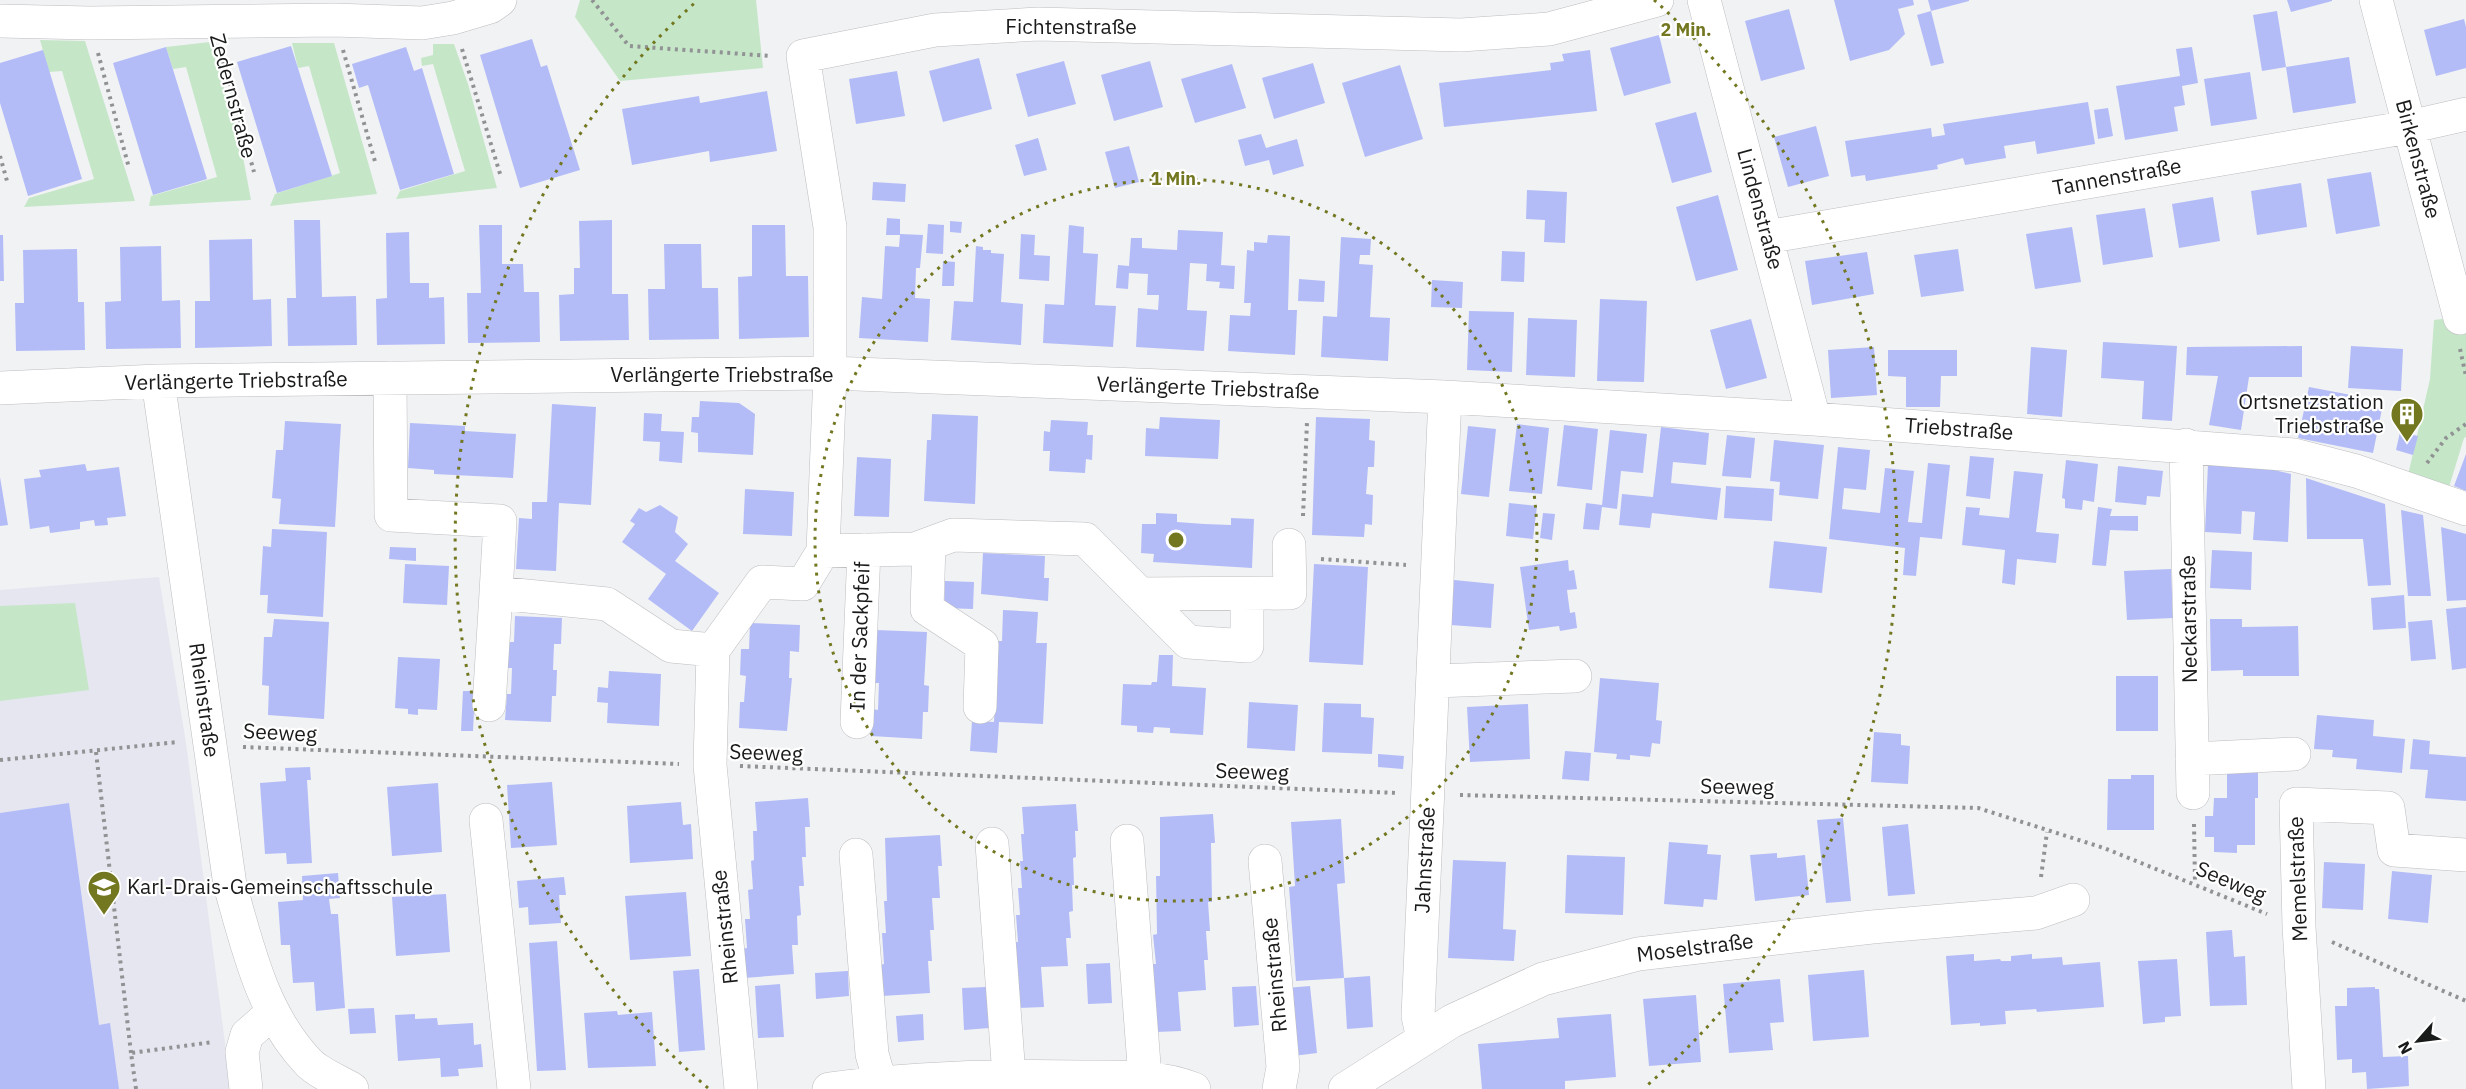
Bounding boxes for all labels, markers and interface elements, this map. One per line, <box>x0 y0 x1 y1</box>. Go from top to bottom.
street label: Fichtenstraße <box>1005 12 1137 40</box>
text: 2 Min. <box>1660 18 1712 41</box>
street label: Zedernstraße <box>204 30 264 161</box>
street label: Birkenstraße <box>2390 96 2448 221</box>
street label: Lindenstraße <box>1731 145 1791 273</box>
street label: Tannenstraße <box>2050 151 2183 201</box>
text: 1 Min. <box>1150 167 1202 190</box>
street label: Verlängerte Triebstraße <box>610 360 834 388</box>
street label: Verlängerte Triebstraße <box>124 364 348 396</box>
street label: Verlängerte Triebstraße <box>1096 369 1320 405</box>
place label: Ortsnetzstation Triebstraße <box>2238 387 2384 439</box>
building icon: Ortsnetzstation Triebstraße <box>2389 396 2425 443</box>
street label: Triebstraße <box>1904 410 2014 446</box>
centre of rings <box>1166 530 1186 550</box>
street label: Neckarstraße <box>2173 555 2203 683</box>
street label: In der Sackpfeif <box>842 561 876 711</box>
street label: Rheinstraße <box>183 641 227 759</box>
street label: Seeweg <box>242 716 318 748</box>
street label: Seeweg <box>729 737 803 767</box>
street label: Seeweg <box>1215 756 1289 786</box>
street label: Seeweg <box>1700 771 1774 801</box>
street label: Jahnstraße <box>1407 806 1441 914</box>
street label: Memelstraße <box>2281 816 2313 942</box>
street label: Seeweg <box>2192 854 2271 908</box>
street label: Rheinstraße <box>704 868 744 986</box>
school or university icon: Karl-Drais-Gemeinschaftsschule <box>86 869 122 916</box>
place label: Karl-Drais-Gemeinschaftsschule <box>127 872 433 900</box>
street label: Rheinstraße <box>1255 916 1293 1034</box>
street label: Moselstraße <box>1635 926 1755 968</box>
north arrow <box>2388 1011 2448 1071</box>
text: N <box>2393 1038 2416 1058</box>

